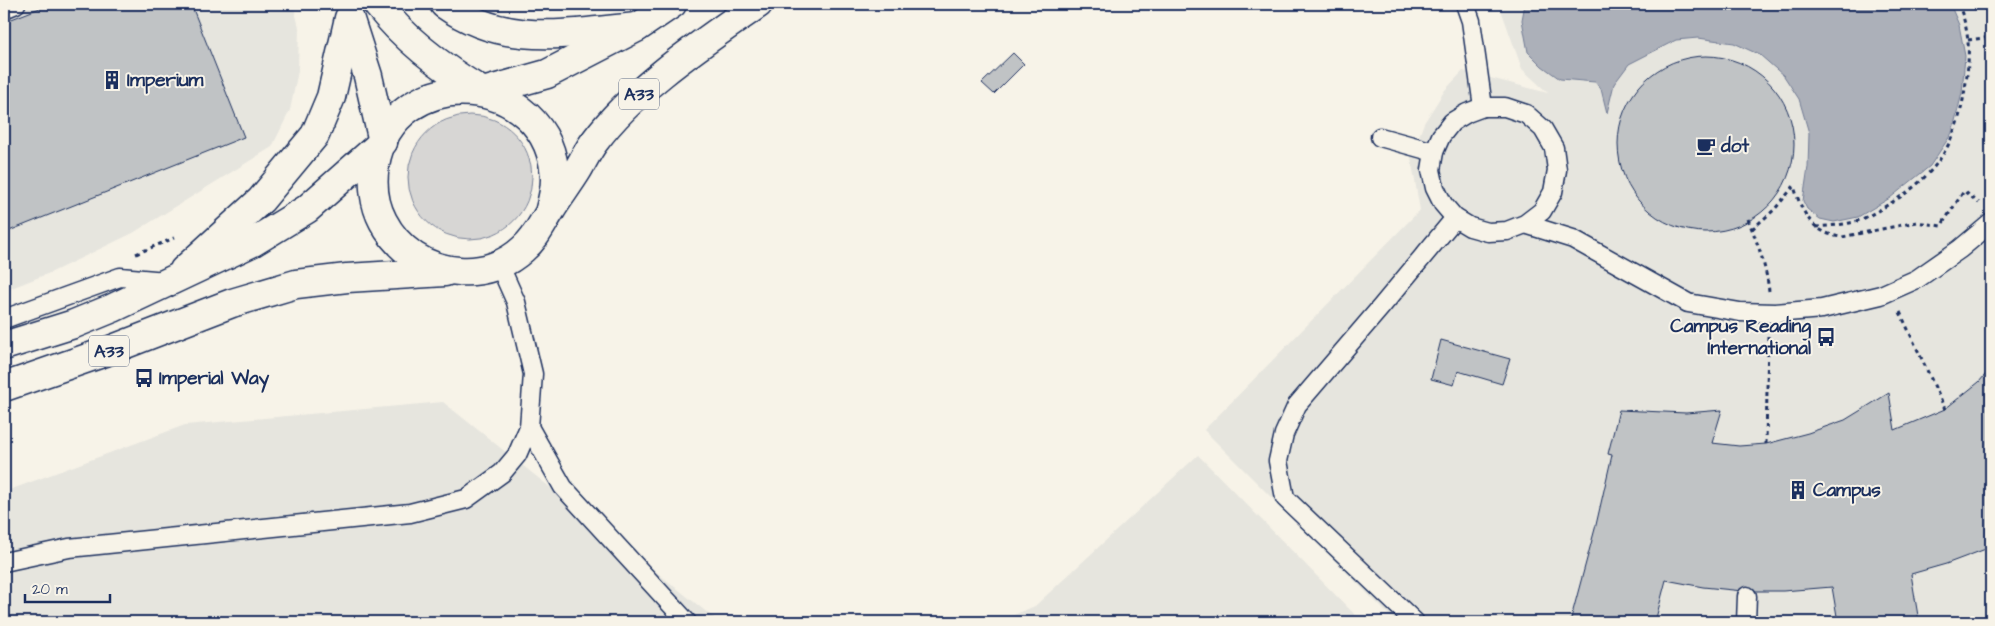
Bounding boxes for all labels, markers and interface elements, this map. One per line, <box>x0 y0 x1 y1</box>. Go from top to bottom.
place label: Imperium <box>127 67 205 94</box>
building icon: Imperium <box>101 69 123 91</box>
road number: A33 <box>619 78 659 110</box>
place label: dot <box>1720 133 1749 160</box>
cafe icon: dot <box>1695 135 1717 157</box>
place label: Campus Reading International <box>1670 313 1811 362</box>
bus stop icon: Campus Reading International <box>1815 326 1837 348</box>
road number: A33 <box>89 336 129 366</box>
place label: Imperial Way <box>159 365 270 393</box>
bus stop icon: Imperial Way <box>133 367 155 389</box>
place label: Campus <box>1813 477 1881 504</box>
building icon: Campus <box>1787 479 1809 501</box>
scale bar <box>25 571 110 603</box>
text: 20 m <box>32 579 68 600</box>

